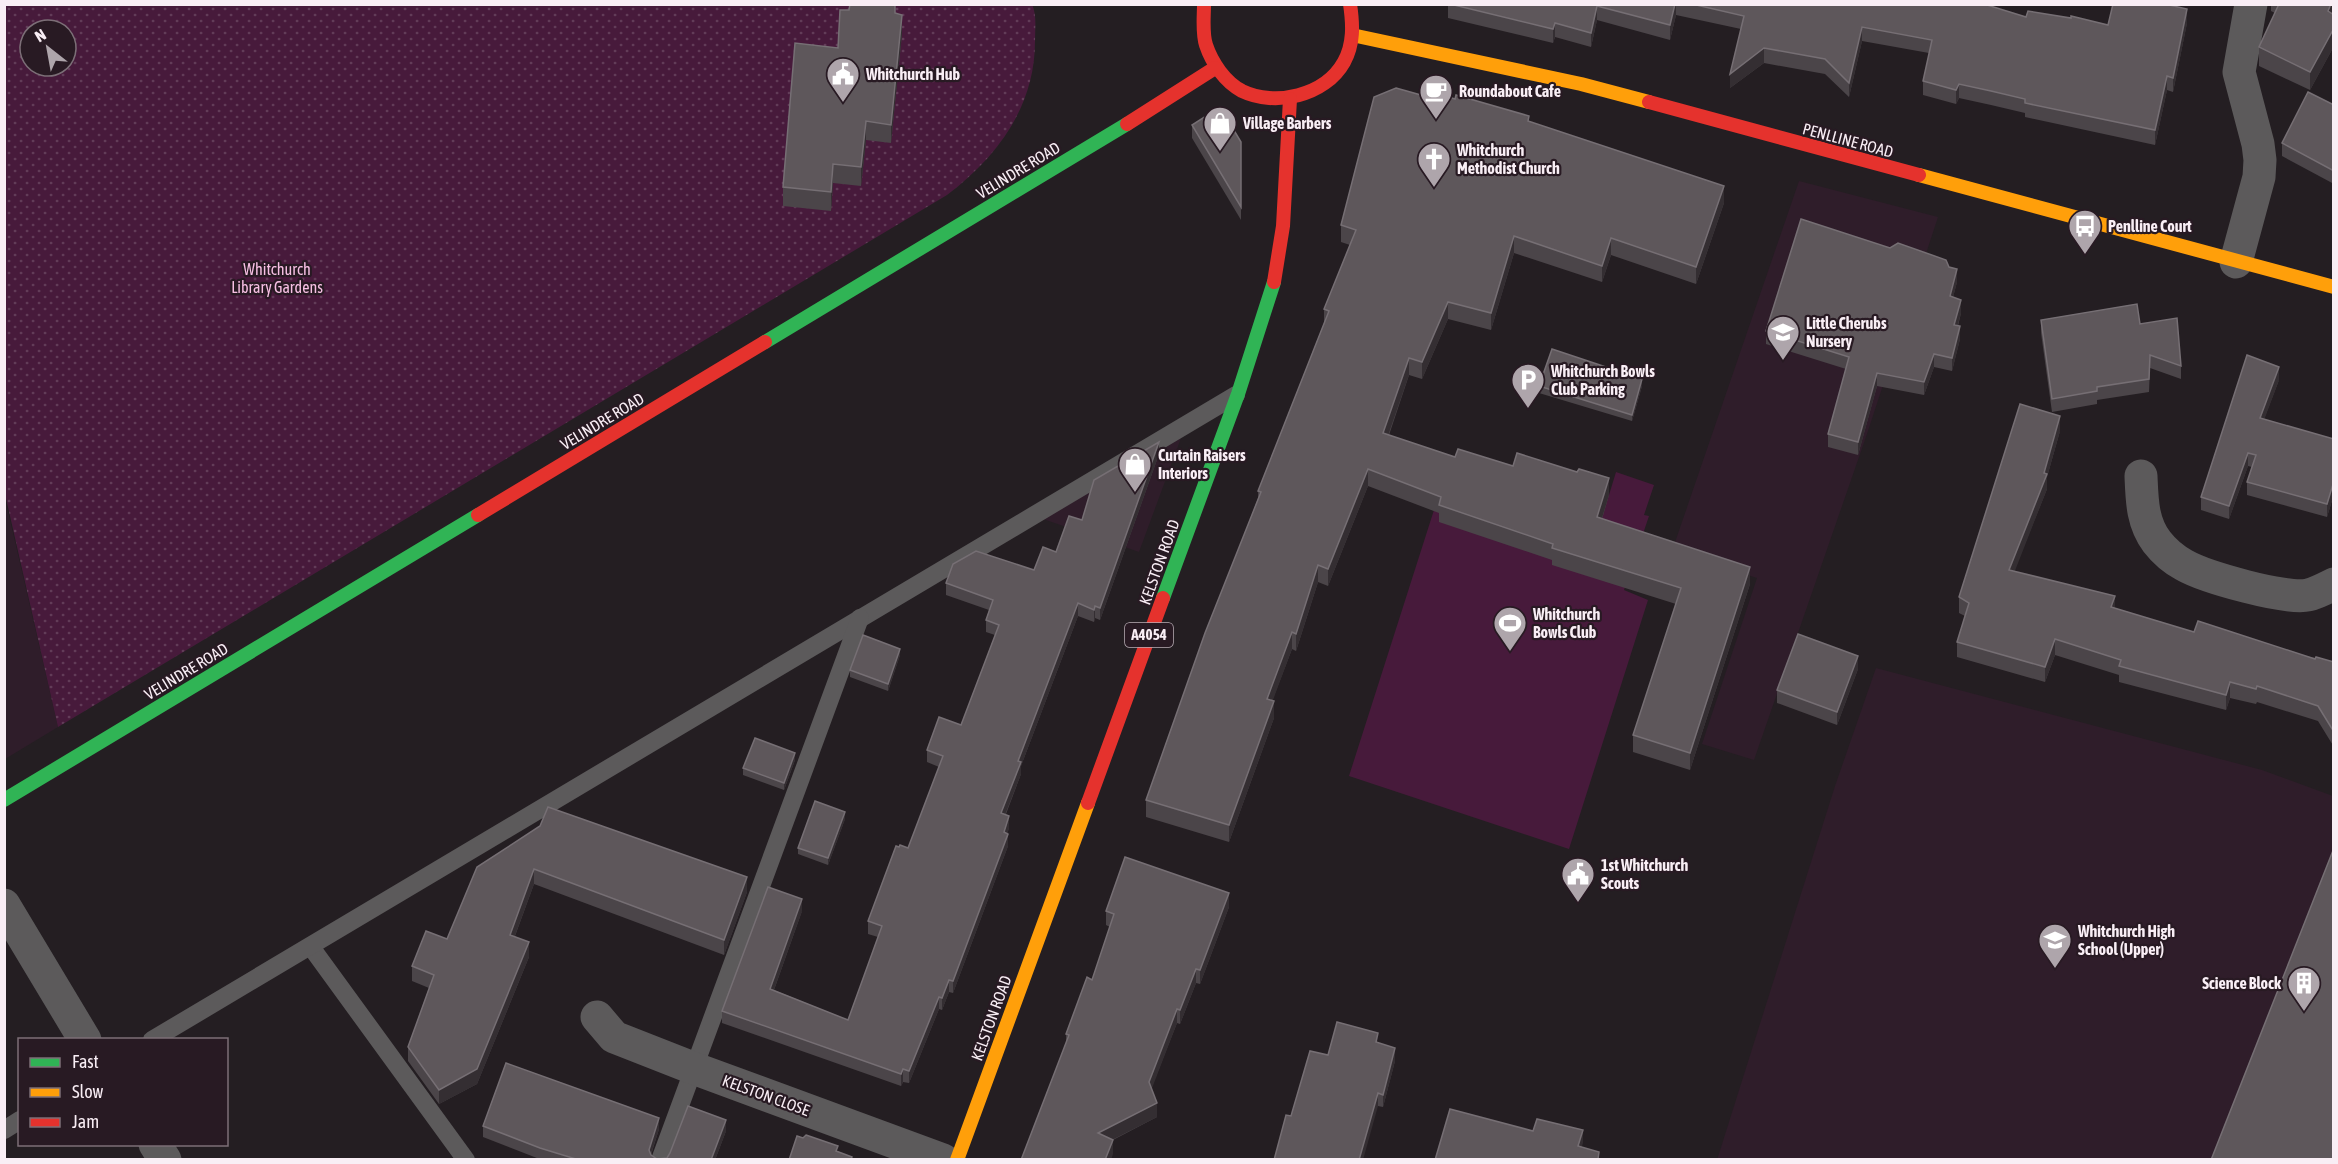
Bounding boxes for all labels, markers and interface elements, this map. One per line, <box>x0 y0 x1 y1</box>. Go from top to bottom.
north arrow <box>18 18 78 78</box>
text: N <box>32 25 49 45</box>
public building icon: Whitchurch Hub <box>825 56 861 103</box>
place label: Whitchurch Hub <box>865 65 961 83</box>
cafe icon: Roundabout Cafe <box>1418 73 1454 120</box>
place label: Roundabout Cafe <box>1459 82 1561 100</box>
shop icon: Village Barbers <box>1202 105 1238 152</box>
place label: Village Barbers <box>1242 114 1332 132</box>
street label: PENLLINE ROAD <box>1801 119 1895 161</box>
street label: VELINDRE ROAD <box>973 138 1063 202</box>
church icon: Whitchurch Methodist Church <box>1416 141 1452 188</box>
place label: Whitchurch Methodist Church <box>1456 141 1560 177</box>
bus stop icon: Penlline Court <box>2067 208 2103 255</box>
place label: Penlline Court <box>2108 217 2192 235</box>
park label: Whitchurch Library Gardens <box>231 260 323 297</box>
school or university icon: Little Cherubs Nursery <box>1765 314 1801 361</box>
place label: Little Cherubs Nursery <box>1806 314 1887 350</box>
parking icon: Whitchurch Bowls Club Parking <box>1510 362 1546 409</box>
place label: Whitchurch Bowls Club Parking <box>1550 362 1655 398</box>
street label: VELINDRE ROAD <box>557 389 647 453</box>
shop icon: Curtain Raisers Interiors <box>1117 446 1153 493</box>
place label: Curtain Raisers Interiors <box>1158 446 1246 482</box>
street label: KELSTON ROAD <box>1135 517 1183 607</box>
sports icon: Whitchurch Bowls Club <box>1492 605 1528 652</box>
place label: Whitchurch Bowls Club <box>1532 605 1601 641</box>
road number: A4054 <box>1125 623 1173 647</box>
street label: VELINDRE ROAD <box>141 639 231 703</box>
public building icon: 1st Whitchurch Scouts <box>1560 856 1596 903</box>
place label: 1st Whitchurch Scouts <box>1601 856 1689 892</box>
school or university icon: Whitchurch High School (Upper) <box>2037 922 2073 969</box>
place label: Whitchurch High School (Upper) <box>2077 922 2175 958</box>
building icon: Science Block <box>2286 965 2322 1012</box>
street label: KELSTON ROAD <box>967 973 1015 1063</box>
place label: Science Block <box>2202 974 2282 992</box>
legend <box>18 1038 228 1146</box>
text: Fast <box>72 1051 99 1072</box>
street label: KELSTON CLOSE <box>720 1071 812 1119</box>
text: Slow <box>72 1081 103 1102</box>
text: Jam <box>72 1111 99 1132</box>

